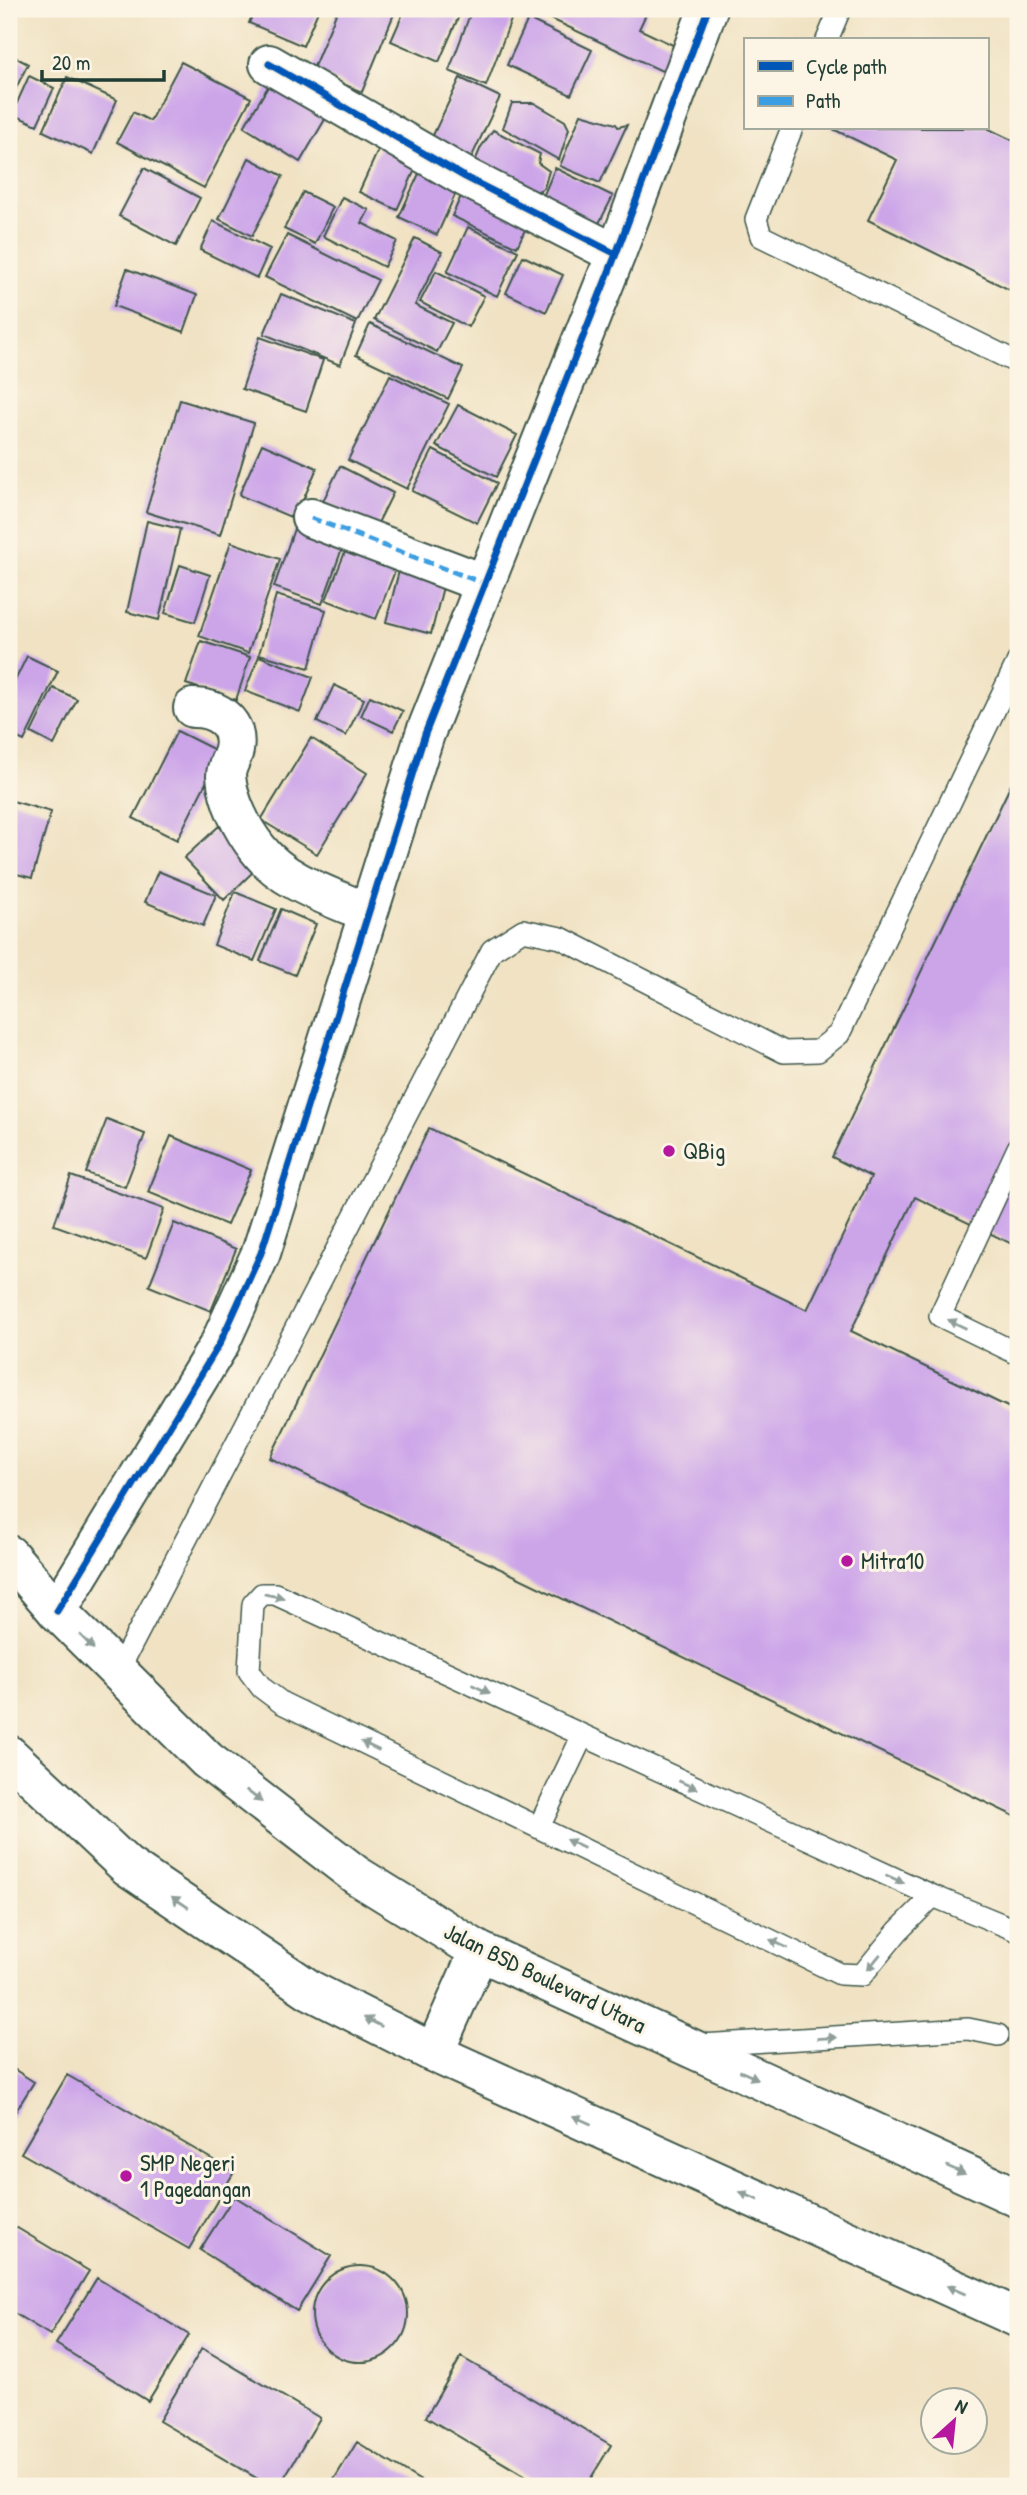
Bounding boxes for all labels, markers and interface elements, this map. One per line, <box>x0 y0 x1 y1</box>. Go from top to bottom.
scale bar <box>42 38 164 82</box>
legend <box>744 38 988 130</box>
text: 20 m <box>52 48 90 77</box>
text: Cycle path <box>806 52 887 81</box>
text: Path <box>806 86 841 115</box>
place label: QBig <box>683 1135 725 1166</box>
marker: QBig <box>661 1143 677 1159</box>
one-way arrow <box>947 1318 967 1330</box>
place label: Mitra10 <box>861 1545 924 1576</box>
marker: Mitra10 <box>839 1553 855 1569</box>
one-way arrow <box>263 1591 285 1602</box>
one-way arrow <box>79 1633 95 1650</box>
one-way arrow <box>471 1684 491 1695</box>
one-way arrow <box>360 1740 380 1751</box>
one-way arrow <box>678 1779 698 1790</box>
one-way arrow <box>245 1789 263 1803</box>
one-way arrow <box>565 1839 585 1850</box>
one-way arrow <box>885 1873 905 1885</box>
one-way arrow <box>170 1895 190 1908</box>
street label: Jalan BSD Boulevard Utara <box>439 1915 651 2040</box>
one-way arrow <box>769 1939 789 1950</box>
one-way arrow <box>867 1953 882 1970</box>
one-way arrow <box>363 2016 383 2027</box>
one-way arrow <box>816 2032 838 2043</box>
one-way arrow <box>739 2069 759 2081</box>
one-way arrow <box>572 2114 592 2126</box>
place label: SMP Negeri 1 Pagedangan <box>140 2147 251 2204</box>
one-way arrow <box>946 2164 966 2175</box>
marker: SMP Negeri 1 Pagedangan <box>118 2168 134 2184</box>
one-way arrow <box>739 2190 759 2202</box>
one-way arrow <box>946 2284 966 2296</box>
north arrow <box>918 2386 988 2456</box>
text: N <box>951 2392 972 2420</box>

